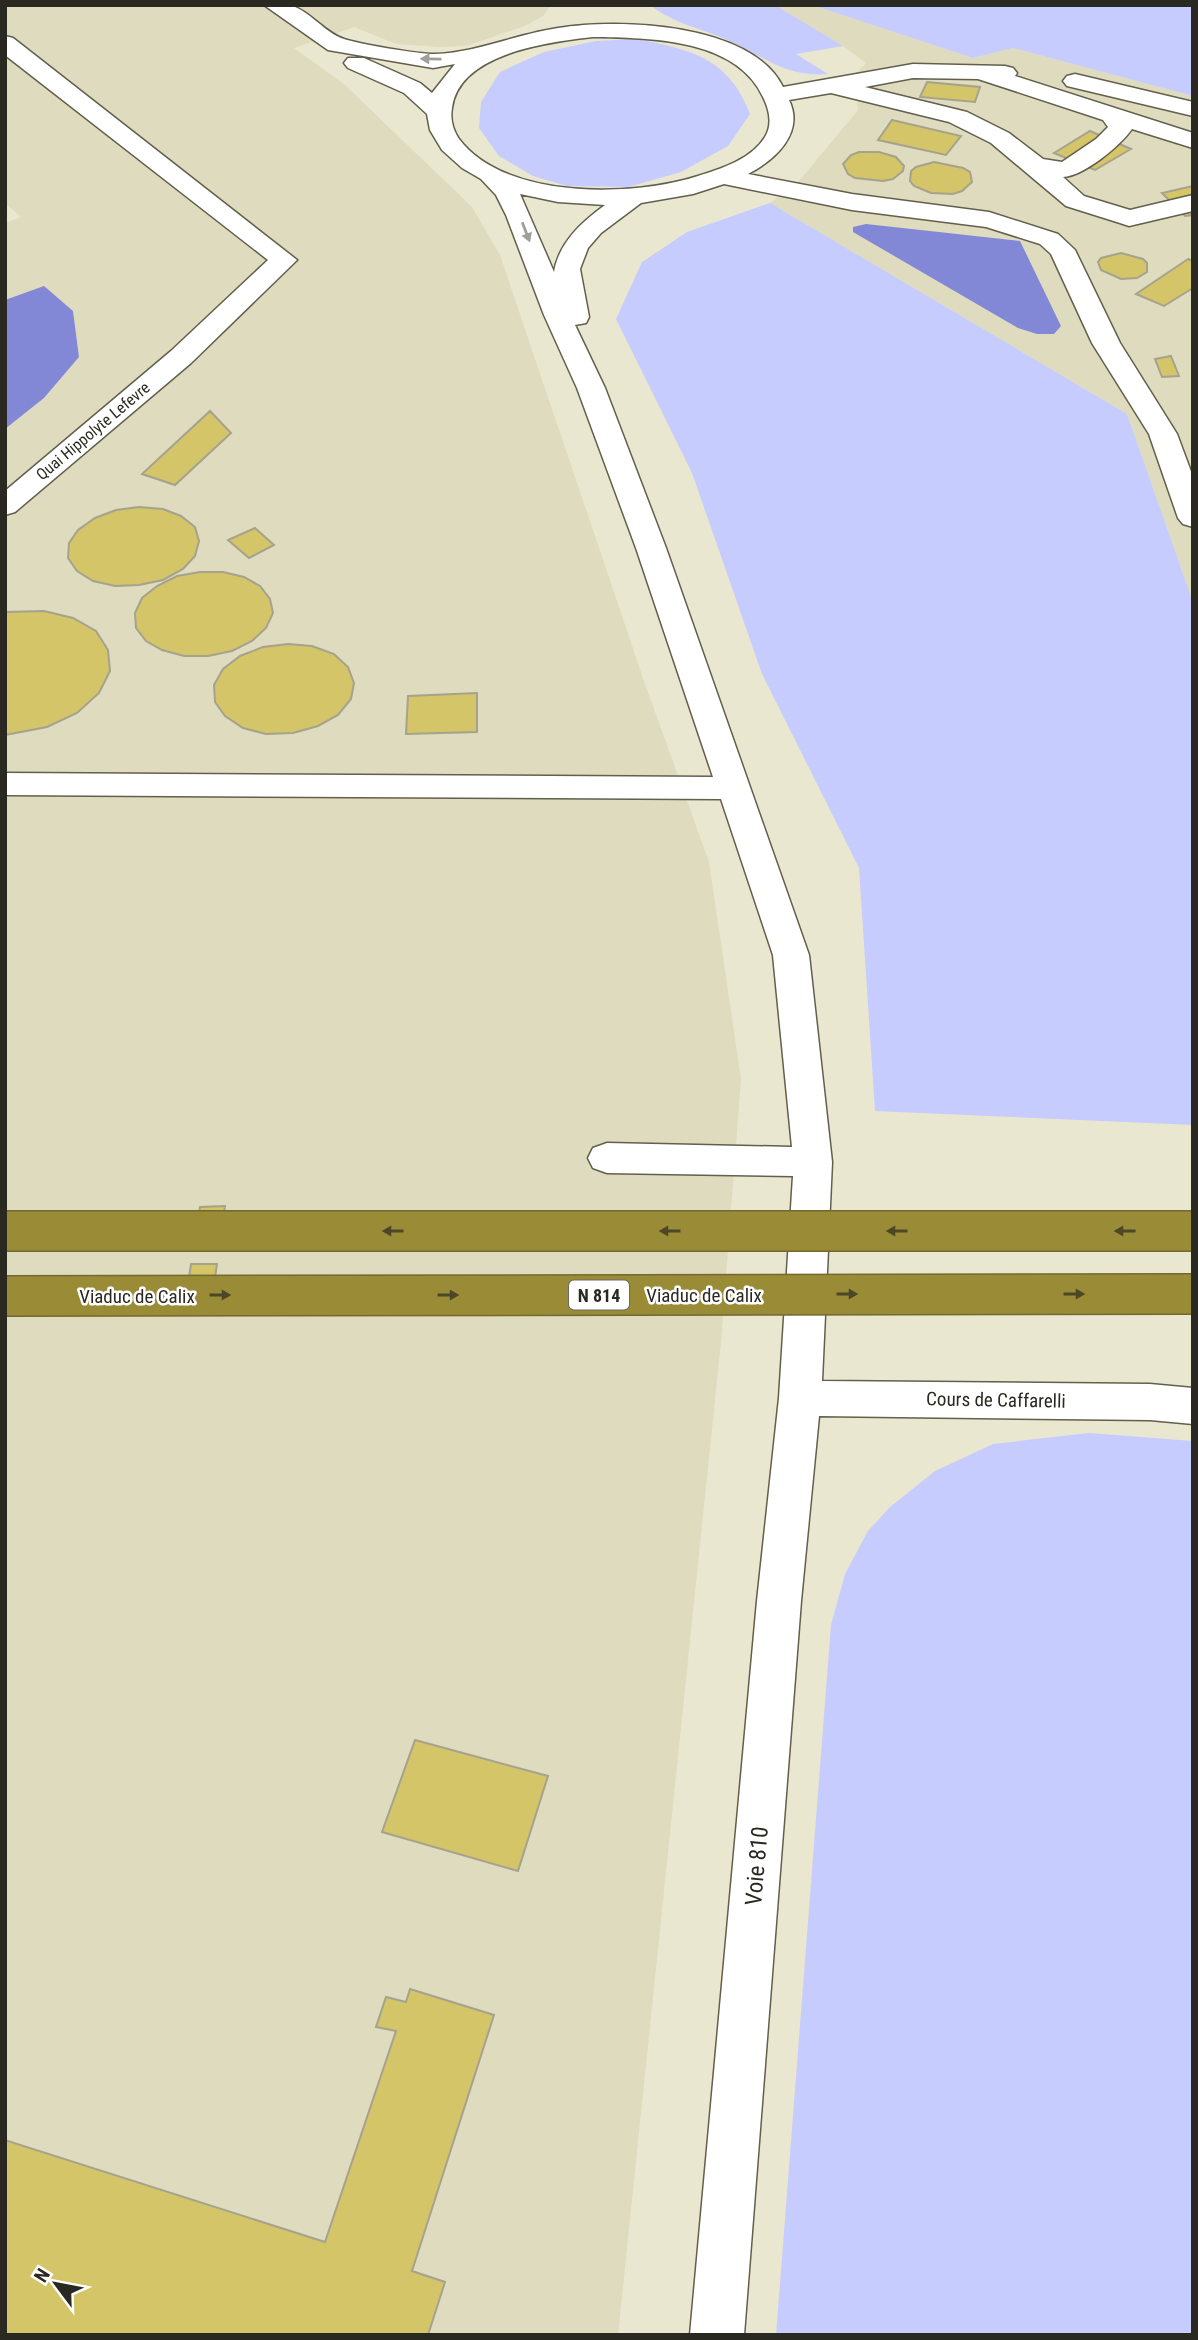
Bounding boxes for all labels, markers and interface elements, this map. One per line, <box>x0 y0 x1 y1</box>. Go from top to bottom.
one-way arrow <box>419 53 441 65</box>
one-way arrow <box>521 222 532 243</box>
street label: Quai Hippolyte Lefevre <box>32 378 154 484</box>
one-way arrow <box>382 1225 404 1237</box>
one-way arrow <box>658 1225 680 1237</box>
one-way arrow <box>886 1225 908 1237</box>
one-way arrow <box>1113 1225 1135 1237</box>
road number: N 814 <box>569 1280 629 1310</box>
street label: Viaduc de Calix <box>646 1284 762 1307</box>
street label: Viaduc de Calix <box>79 1285 195 1308</box>
one-way arrow <box>836 1288 858 1300</box>
one-way arrow <box>1064 1288 1086 1300</box>
one-way arrow <box>210 1289 232 1301</box>
one-way arrow <box>437 1289 459 1301</box>
street label: Cours de Caffarelli <box>926 1387 1066 1413</box>
street label: Voie 810 <box>740 1825 774 1907</box>
north arrow <box>21 2249 91 2319</box>
text: N <box>29 2264 55 2286</box>

